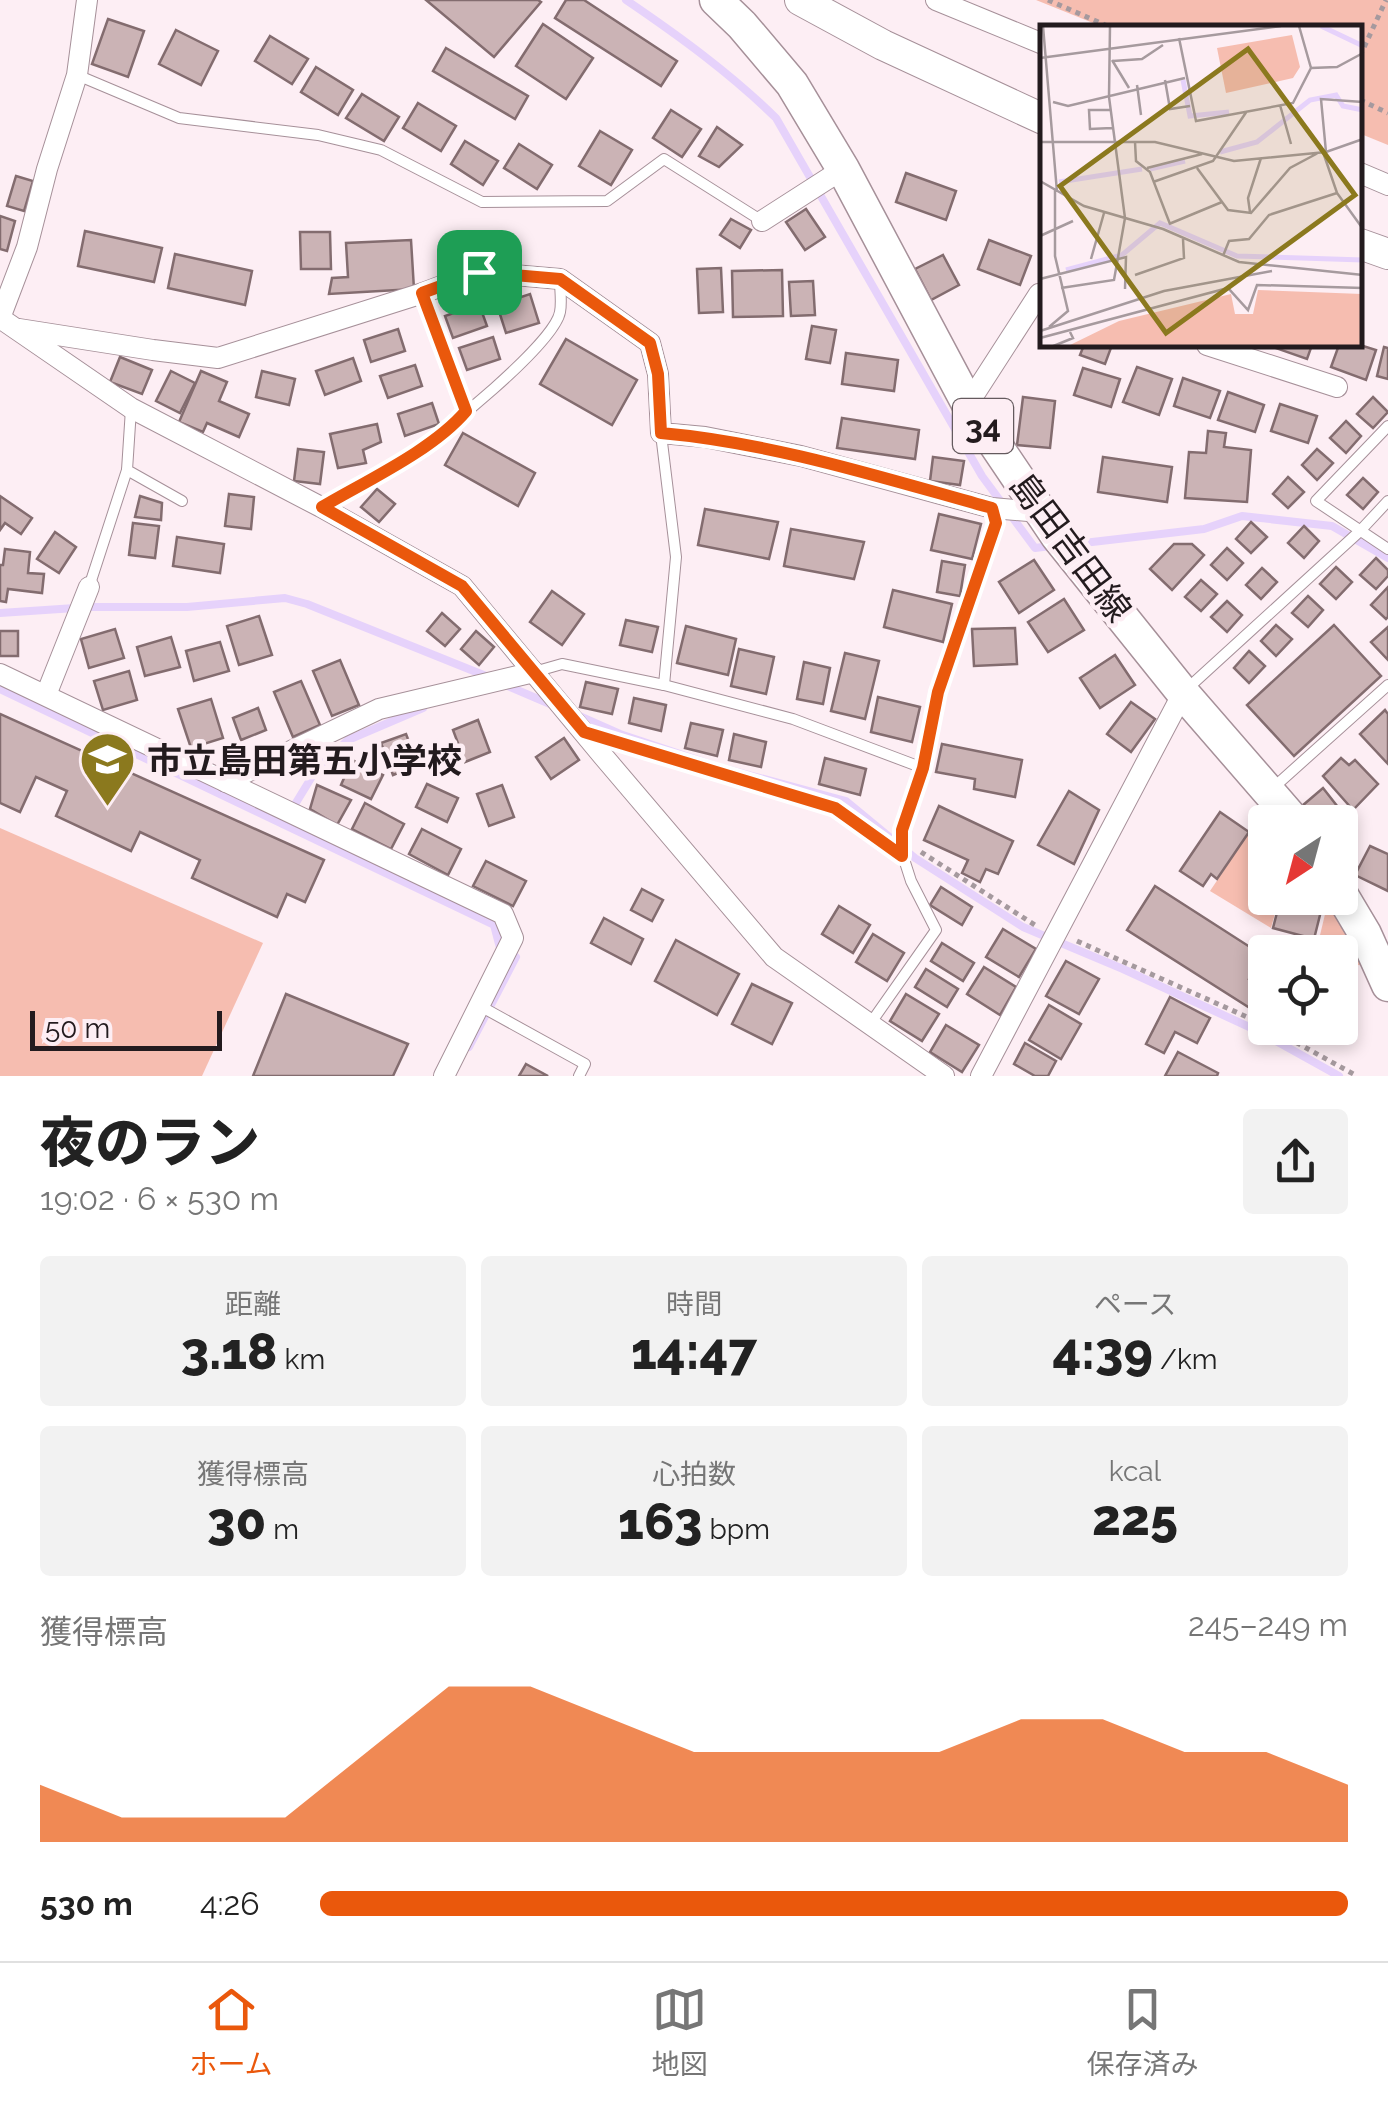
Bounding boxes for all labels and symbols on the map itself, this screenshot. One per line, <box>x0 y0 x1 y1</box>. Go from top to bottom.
inset map <box>1040 25 1363 348</box>
pin <box>437 230 522 315</box>
road number: 34 <box>953 399 1013 453</box>
street label: 島田吉田線 <box>1002 465 1140 629</box>
school or university icon: 市立島田第五小学校 <box>78 730 138 809</box>
place label: 市立島田第五小学校 <box>147 740 462 781</box>
north arrow <box>1248 805 1358 915</box>
scale bar <box>30 1006 222 1050</box>

